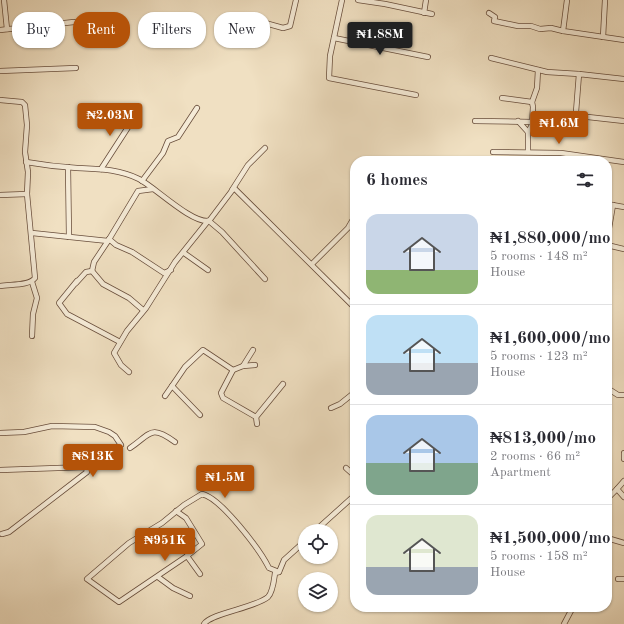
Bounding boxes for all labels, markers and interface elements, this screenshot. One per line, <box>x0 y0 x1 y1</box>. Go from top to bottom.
chip: Buy <box>12 12 65 48</box>
chip: Rent <box>73 12 130 48</box>
chip: Filters <box>138 12 206 48</box>
chip: New <box>214 12 270 48</box>
pin: ₦1.88M <box>347 22 413 56</box>
text: ₦1.88M <box>356 28 404 41</box>
pin: ₦2.03M <box>77 103 143 137</box>
text: ₦2.03M <box>86 109 134 122</box>
pin: ₦1.6M <box>531 111 587 145</box>
text: ₦1.6M <box>539 117 579 130</box>
icon: filters <box>574 169 596 191</box>
text: 6 homes <box>366 172 428 189</box>
icon: home <box>398 230 446 278</box>
text: ₦1,880,000/mo <box>490 230 611 247</box>
text: 5 rooms · 148 m² <box>490 250 588 263</box>
text: House <box>490 266 525 279</box>
text: ₦1,600,000/mo <box>490 330 611 347</box>
icon: home <box>398 331 446 379</box>
text: 5 rooms · 123 m² <box>490 350 588 363</box>
text: House <box>490 366 525 379</box>
text: ₦813,000/mo <box>490 430 596 447</box>
icon: home <box>398 431 446 479</box>
pin: ₦813K <box>65 444 121 478</box>
text: ₦813K <box>72 450 114 463</box>
text: 2 rooms · 66 m² <box>490 450 580 463</box>
pin: ₦1.5M <box>197 465 253 499</box>
text: Apartment <box>490 466 551 479</box>
text: ₦1.5M <box>205 471 245 484</box>
map controls <box>298 524 338 612</box>
button: locate <box>298 524 338 564</box>
pin: ₦951K <box>137 528 193 562</box>
text: ₦1,500,000/mo <box>490 530 611 547</box>
icon: home <box>398 531 446 579</box>
text: ₦951K <box>144 534 186 547</box>
text: 5 rooms · 158 m² <box>490 550 588 563</box>
text: House <box>490 566 525 579</box>
button: layers <box>298 572 338 612</box>

